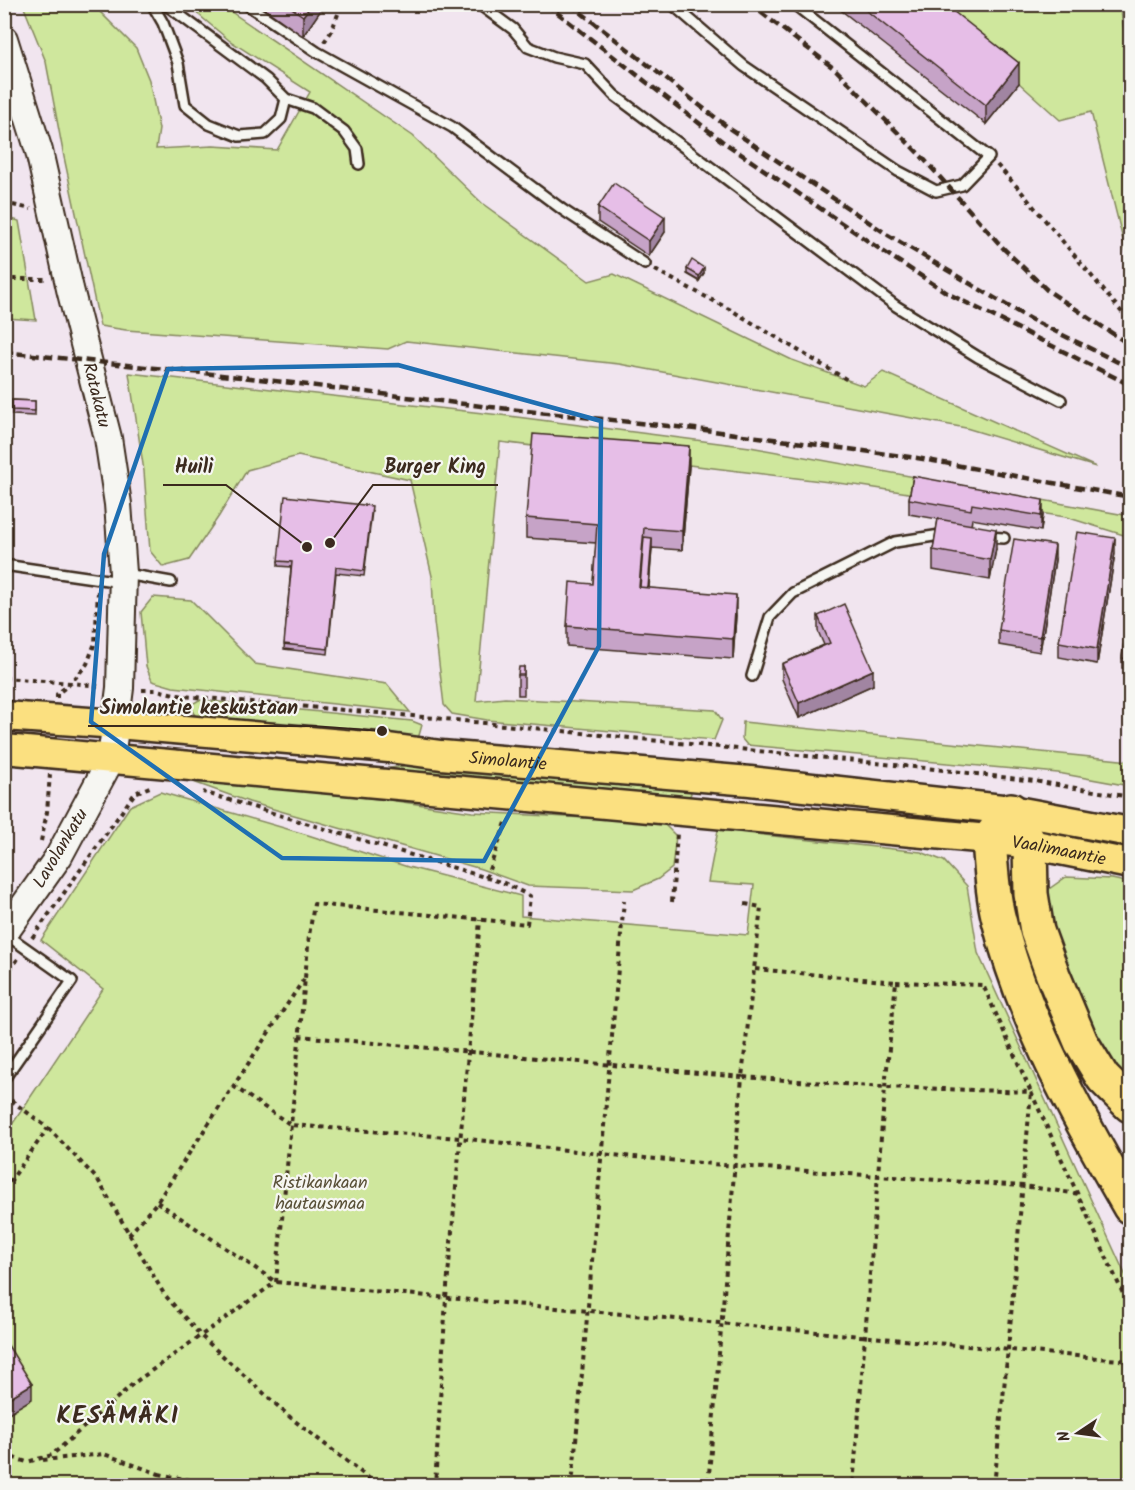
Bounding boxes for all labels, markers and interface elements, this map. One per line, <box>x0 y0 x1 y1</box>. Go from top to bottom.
street label: Ratakatu <box>73 359 118 432</box>
callout: Huili <box>163 447 226 485</box>
callout: Burger King <box>373 447 498 485</box>
text: Huili <box>175 452 214 484</box>
text: Burger King <box>384 452 486 484</box>
callout: Simolantie keskustaan <box>88 688 311 726</box>
text: Simolantie keskustaan <box>100 693 298 725</box>
street label: Simolantie <box>468 744 548 780</box>
street label: Lavolankatu <box>26 803 97 894</box>
street label: Vaalimaantie <box>1010 829 1108 875</box>
park label: Ristikankaan hautausmaa <box>272 1169 368 1219</box>
district label: KESÄMÄKI <box>56 1397 180 1436</box>
north arrow <box>1048 1403 1108 1463</box>
text: N <box>1052 1428 1078 1444</box>

